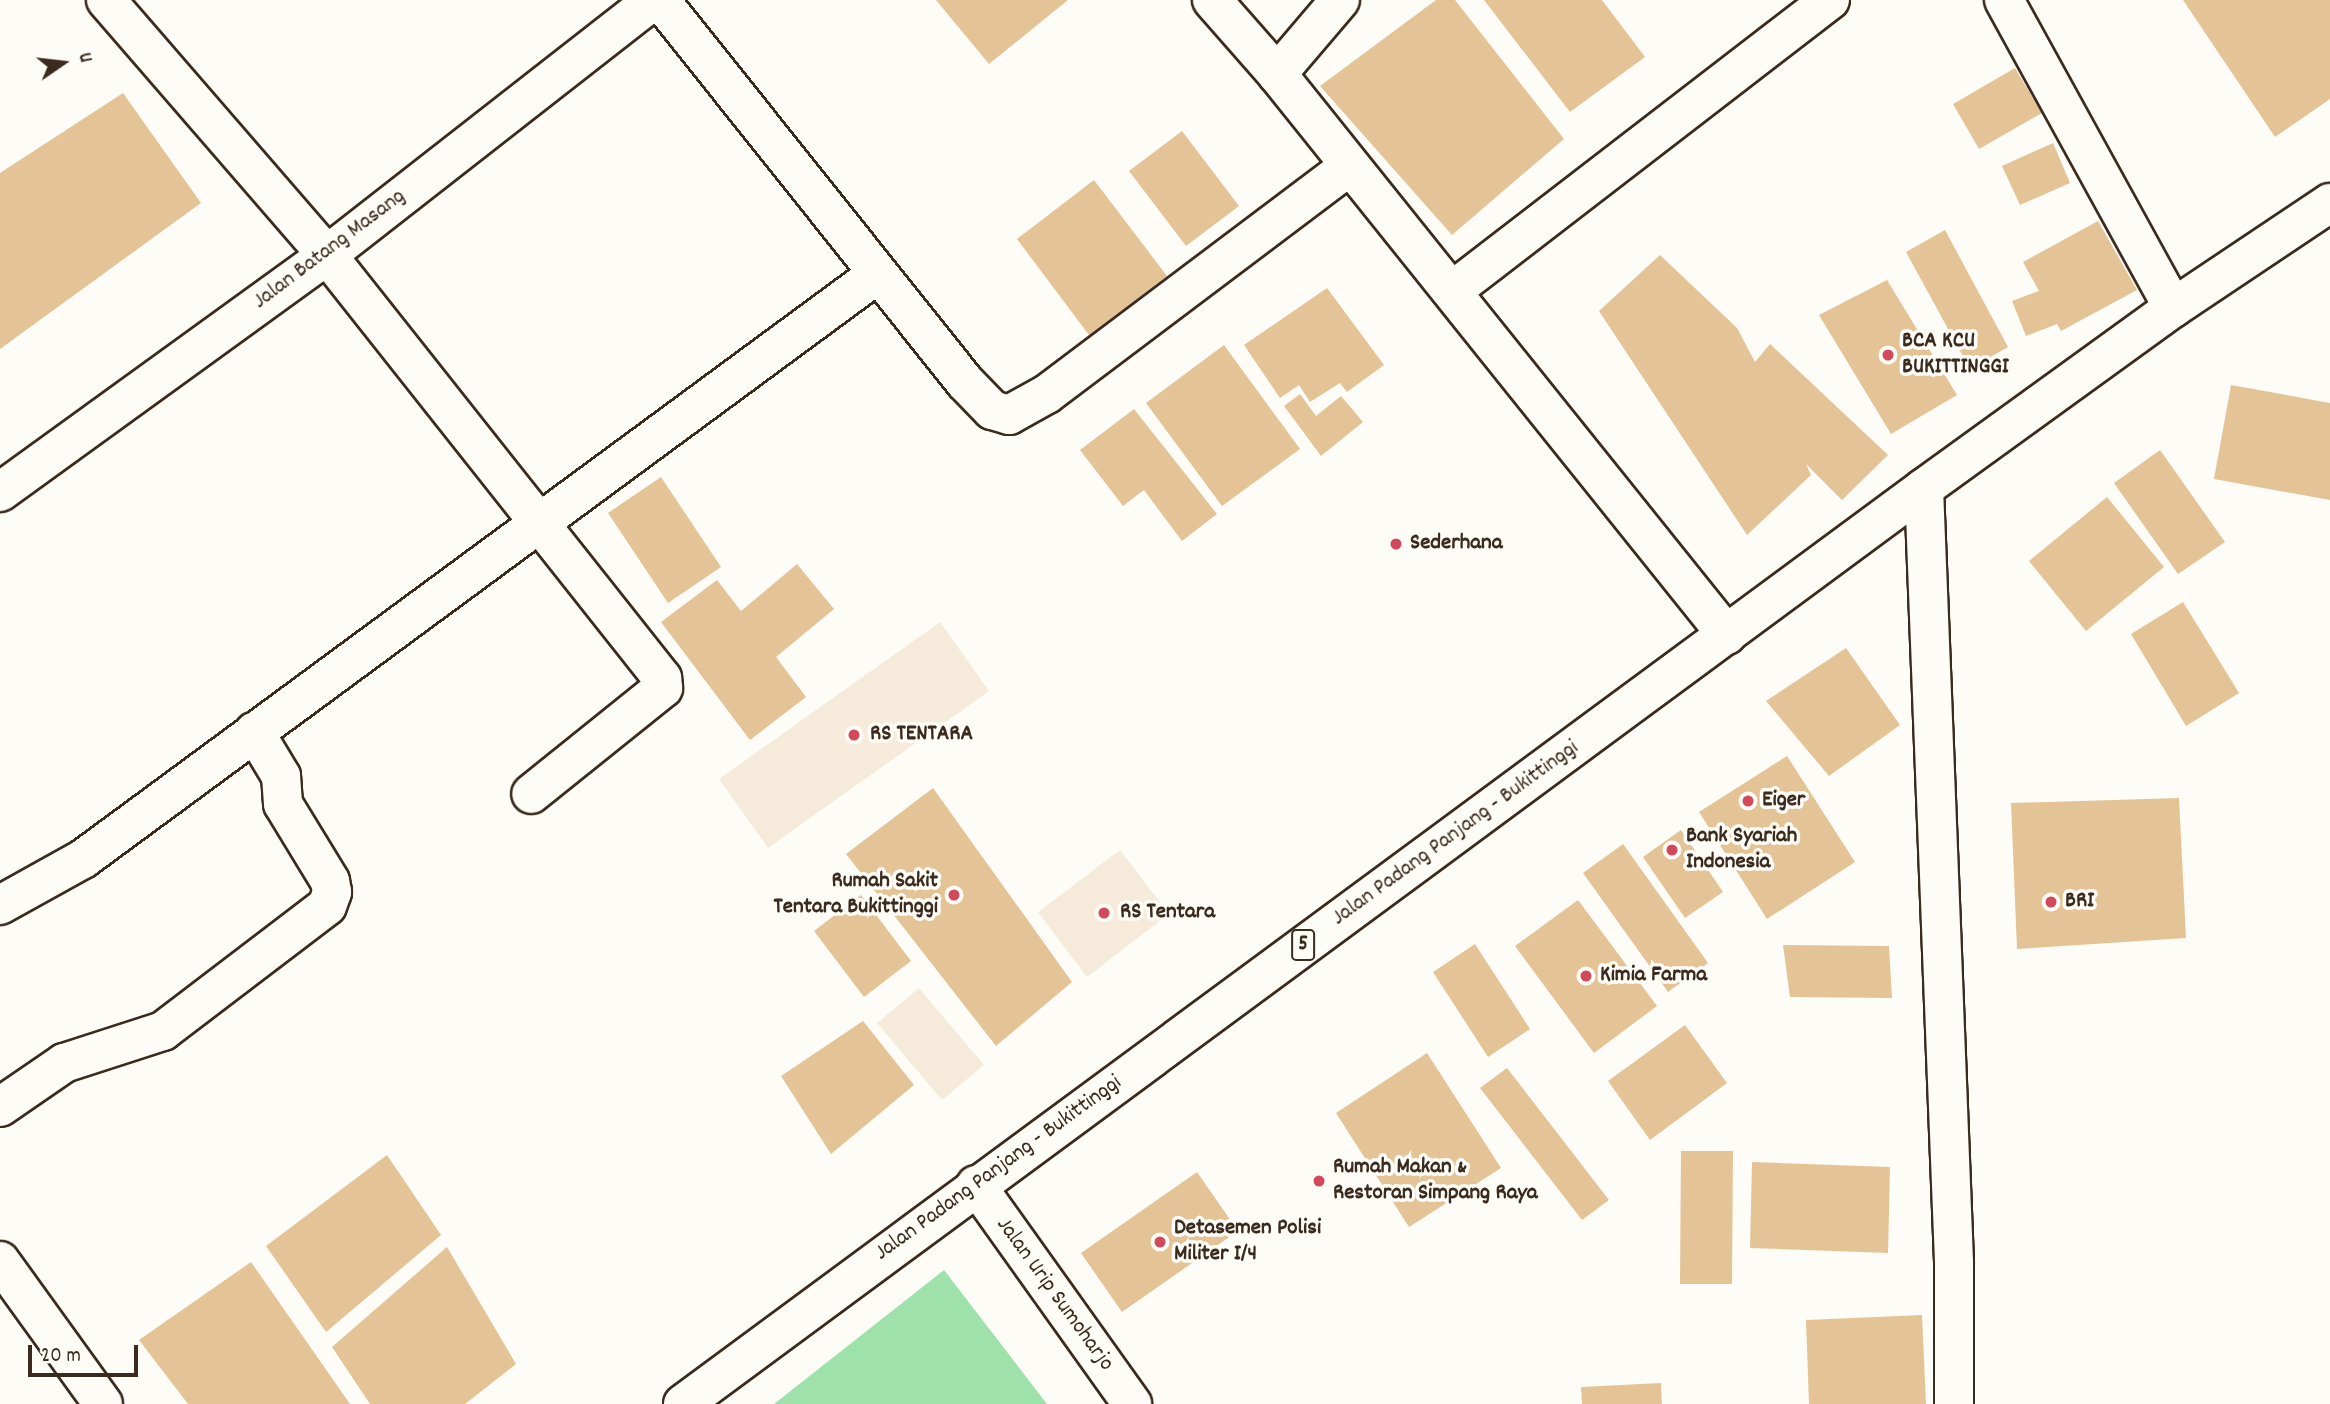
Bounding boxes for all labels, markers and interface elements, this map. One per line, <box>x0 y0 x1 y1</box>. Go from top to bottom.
north arrow <box>28 28 98 98</box>
text: U <box>70 50 98 66</box>
street label: Jalan Batang Masang <box>248 184 412 316</box>
place label: BCA KCU BUKITTINGGI <box>1902 328 2009 382</box>
marker: BCA KCU BUKITTINGGI <box>1880 347 1896 363</box>
place label: Sederhana <box>1410 530 1502 558</box>
marker: Sederhana <box>1388 536 1404 552</box>
place label: RS TENTARA <box>870 721 973 749</box>
marker: RS TENTARA <box>844 725 864 745</box>
street label: Jalan Padang Panjang - Bukittinggi <box>1327 735 1585 933</box>
place label: Eiger <box>1762 787 1805 815</box>
marker: Eiger <box>1740 793 1756 809</box>
place label: Bank Syariah Indonesia <box>1686 823 1797 877</box>
marker: Bank Syariah Indonesia <box>1664 842 1680 858</box>
place label: Rumah Sakit Tentara Bukittinggi <box>774 868 938 922</box>
marker: Rumah Sakit Tentara Bukittinggi <box>944 885 964 905</box>
place label: BRI <box>2065 888 2094 916</box>
marker: BRI <box>2043 894 2059 910</box>
place label: RS Tentara <box>1120 899 1215 927</box>
marker: RS Tentara <box>1094 903 1114 923</box>
road number: 5 <box>1291 928 1315 962</box>
place label: Kimia Farma <box>1600 962 1707 990</box>
marker: Kimia Farma <box>1578 968 1594 984</box>
street label: Jalan Padang Panjang - Bukittinggi <box>870 1070 1128 1268</box>
place label: Rumah Makan & Restoran Simpang Raya <box>1333 1154 1538 1208</box>
marker: Rumah Makan & Restoran Simpang Raya <box>1311 1173 1327 1189</box>
street label: Jalan Urip Sumoharjo <box>989 1213 1119 1377</box>
place label: Detasemen Polisi Militer I/4 <box>1174 1215 1321 1269</box>
marker: Detasemen Polisi Militer I/4 <box>1152 1234 1168 1250</box>
scale bar <box>32 1330 142 1374</box>
text: 20 m <box>41 1342 81 1372</box>

